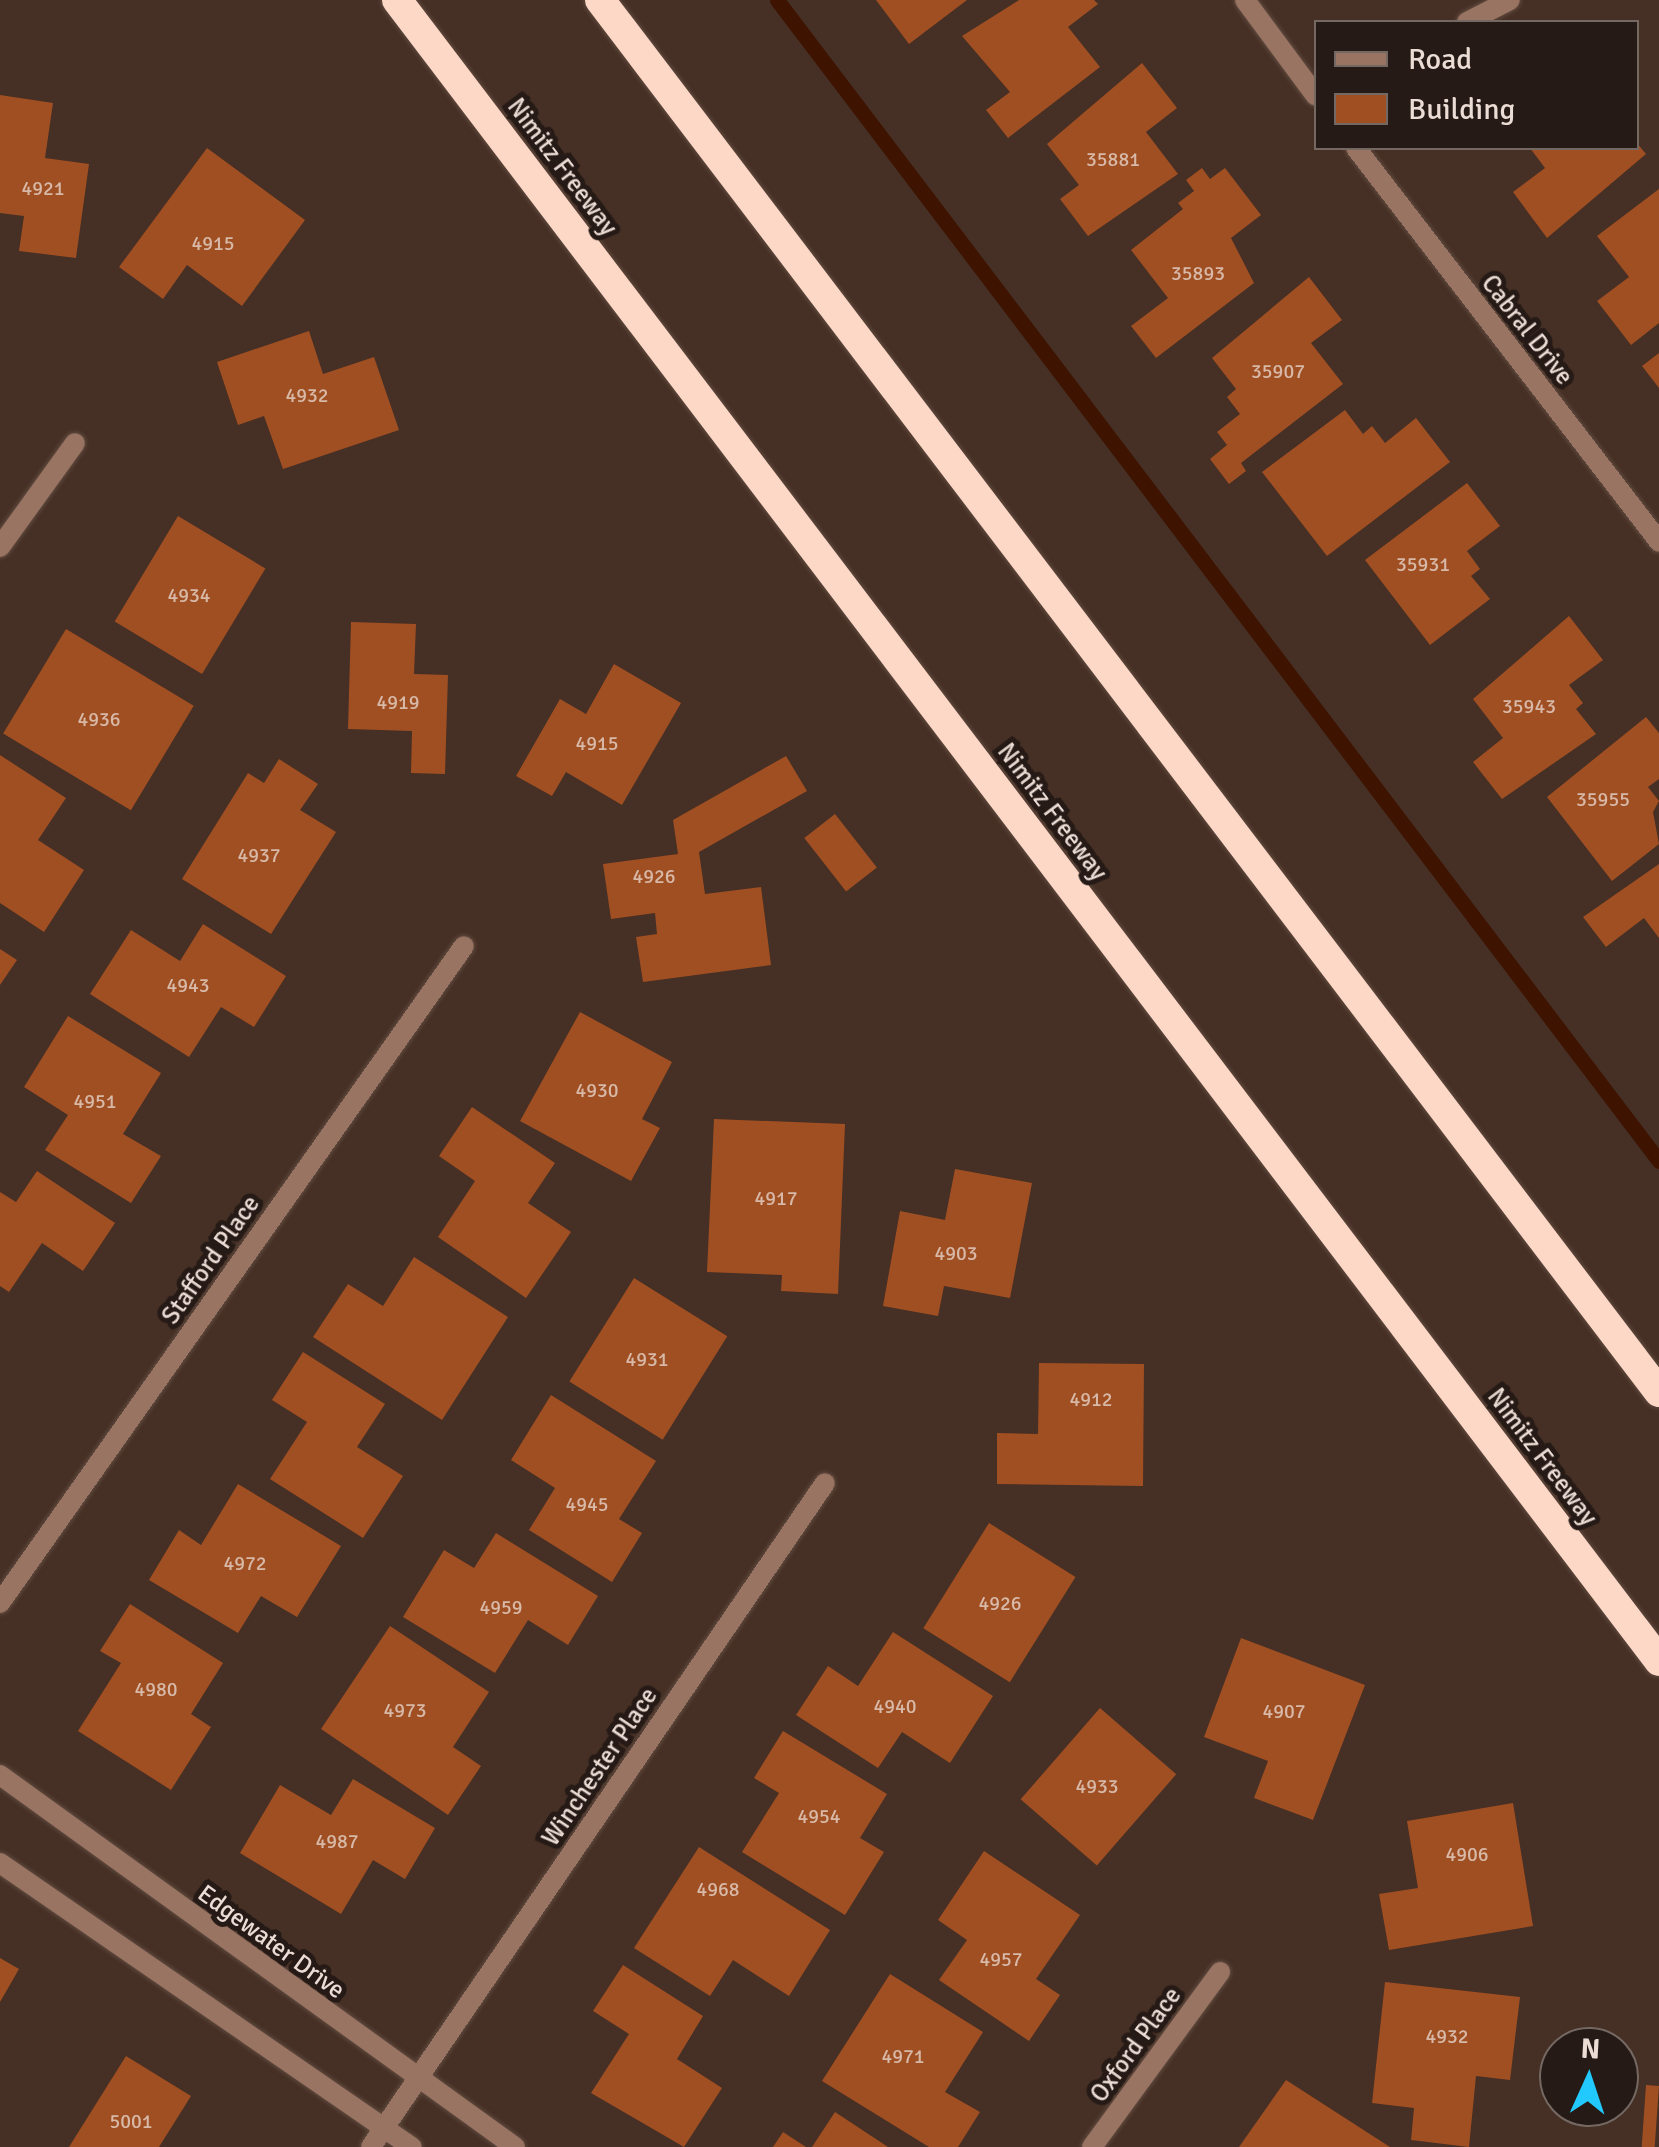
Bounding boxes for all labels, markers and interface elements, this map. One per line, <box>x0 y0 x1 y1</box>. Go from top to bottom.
legend <box>1314 20 1639 150</box>
text: Road <box>1408 41 1472 78</box>
text: Building <box>1408 91 1515 128</box>
street label: Nimitz Freeway <box>501 93 623 241</box>
house number: 35881 <box>1086 147 1140 171</box>
house number: 4921 <box>21 176 65 200</box>
house number: 4915 <box>191 231 235 255</box>
house number: 35893 <box>1171 261 1225 285</box>
street label: Cabral Drive <box>1475 269 1579 391</box>
house number: 35907 <box>1251 359 1305 383</box>
house number: 4932 <box>285 383 329 407</box>
house number: 35931 <box>1396 552 1450 576</box>
house number: 4934 <box>167 583 211 607</box>
house number: 4919 <box>376 690 420 714</box>
house number: 35943 <box>1502 694 1556 718</box>
house number: 4936 <box>77 707 121 731</box>
house number: 4915 <box>575 731 619 755</box>
street label: Nimitz Freeway <box>991 738 1113 886</box>
house number: 35955 <box>1576 787 1630 811</box>
house number: 4937 <box>237 843 281 867</box>
house number: 4926 <box>632 864 676 888</box>
house number: 4943 <box>166 973 210 997</box>
house number: 4930 <box>575 1078 619 1102</box>
house number: 4951 <box>73 1089 117 1113</box>
house number: 4917 <box>754 1186 798 1210</box>
street label: Stafford Place <box>156 1190 266 1330</box>
house number: 4903 <box>934 1241 978 1265</box>
house number: 4931 <box>625 1347 669 1371</box>
street label: Nimitz Freeway <box>1481 1383 1603 1531</box>
house number: 4912 <box>1069 1387 1113 1411</box>
house number: 4945 <box>565 1492 609 1516</box>
house number: 4972 <box>223 1551 267 1575</box>
house number: 4926 <box>978 1591 1022 1615</box>
house number: 4959 <box>479 1595 523 1619</box>
house number: 4980 <box>134 1677 178 1701</box>
street label: Winchester Place <box>536 1682 664 1852</box>
house number: 4940 <box>873 1694 917 1718</box>
house number: 4973 <box>383 1698 427 1722</box>
house number: 4907 <box>1262 1699 1306 1723</box>
house number: 4933 <box>1075 1774 1119 1798</box>
house number: 4954 <box>797 1804 841 1828</box>
house number: 4987 <box>315 1829 359 1853</box>
house number: 4906 <box>1445 1842 1489 1866</box>
house number: 4968 <box>696 1877 740 1901</box>
street label: Edgewater Drive <box>192 1879 350 2005</box>
house number: 4957 <box>979 1947 1023 1971</box>
street label: Oxford Place <box>1084 1982 1188 2108</box>
house number: 4932 <box>1425 2024 1469 2048</box>
north arrow <box>1539 2027 1639 2127</box>
text: N <box>1580 2032 1601 2067</box>
house number: 4971 <box>881 2044 925 2068</box>
house number: 5001 <box>109 2109 153 2133</box>

